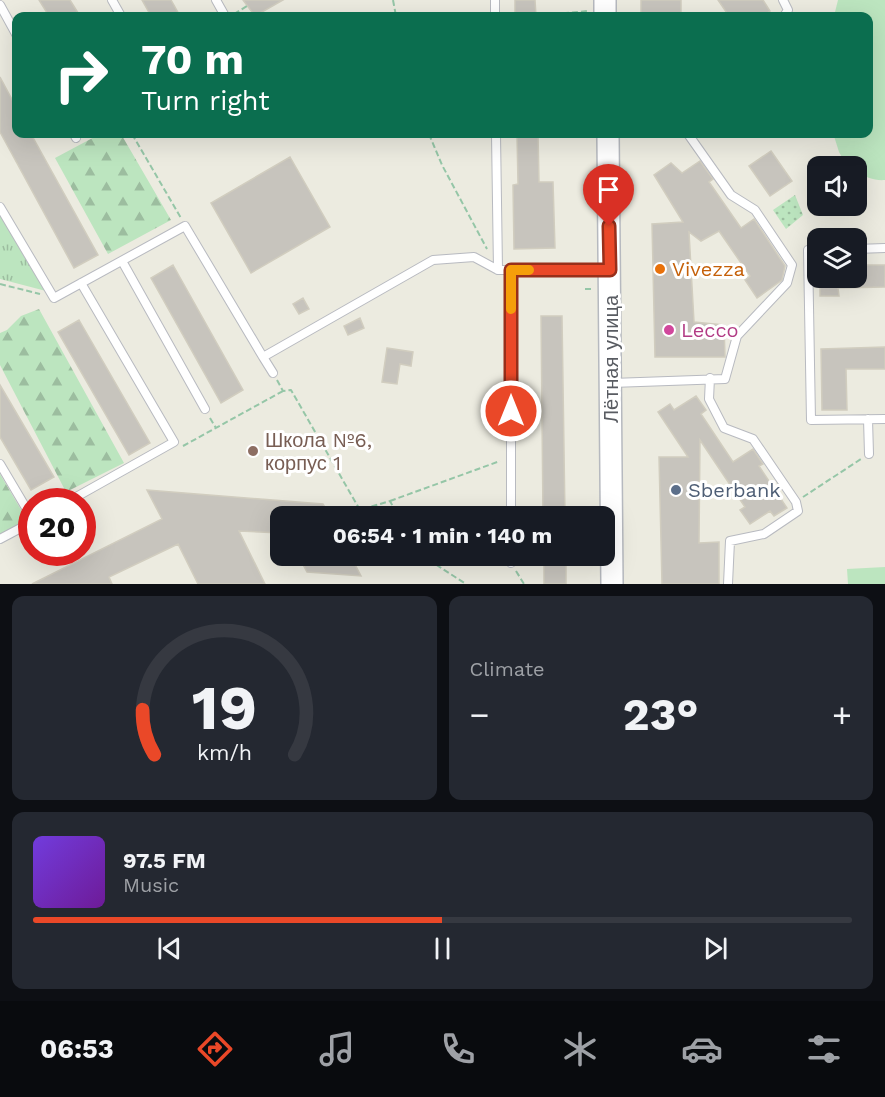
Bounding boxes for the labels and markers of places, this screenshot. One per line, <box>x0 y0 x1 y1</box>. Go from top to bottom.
pin <box>583 164 634 226</box>
place label: Vivezza <box>672 257 745 281</box>
marker: Vivezza <box>653 262 667 276</box>
place label: Lecco <box>681 318 739 342</box>
marker: Lecco <box>662 323 676 337</box>
place label: Школа №6, корпус 1 <box>265 428 372 475</box>
marker: Школа №6, корпус 1 <box>246 444 260 458</box>
place label: Sberbank <box>688 478 781 502</box>
marker: Sberbank <box>669 483 683 497</box>

